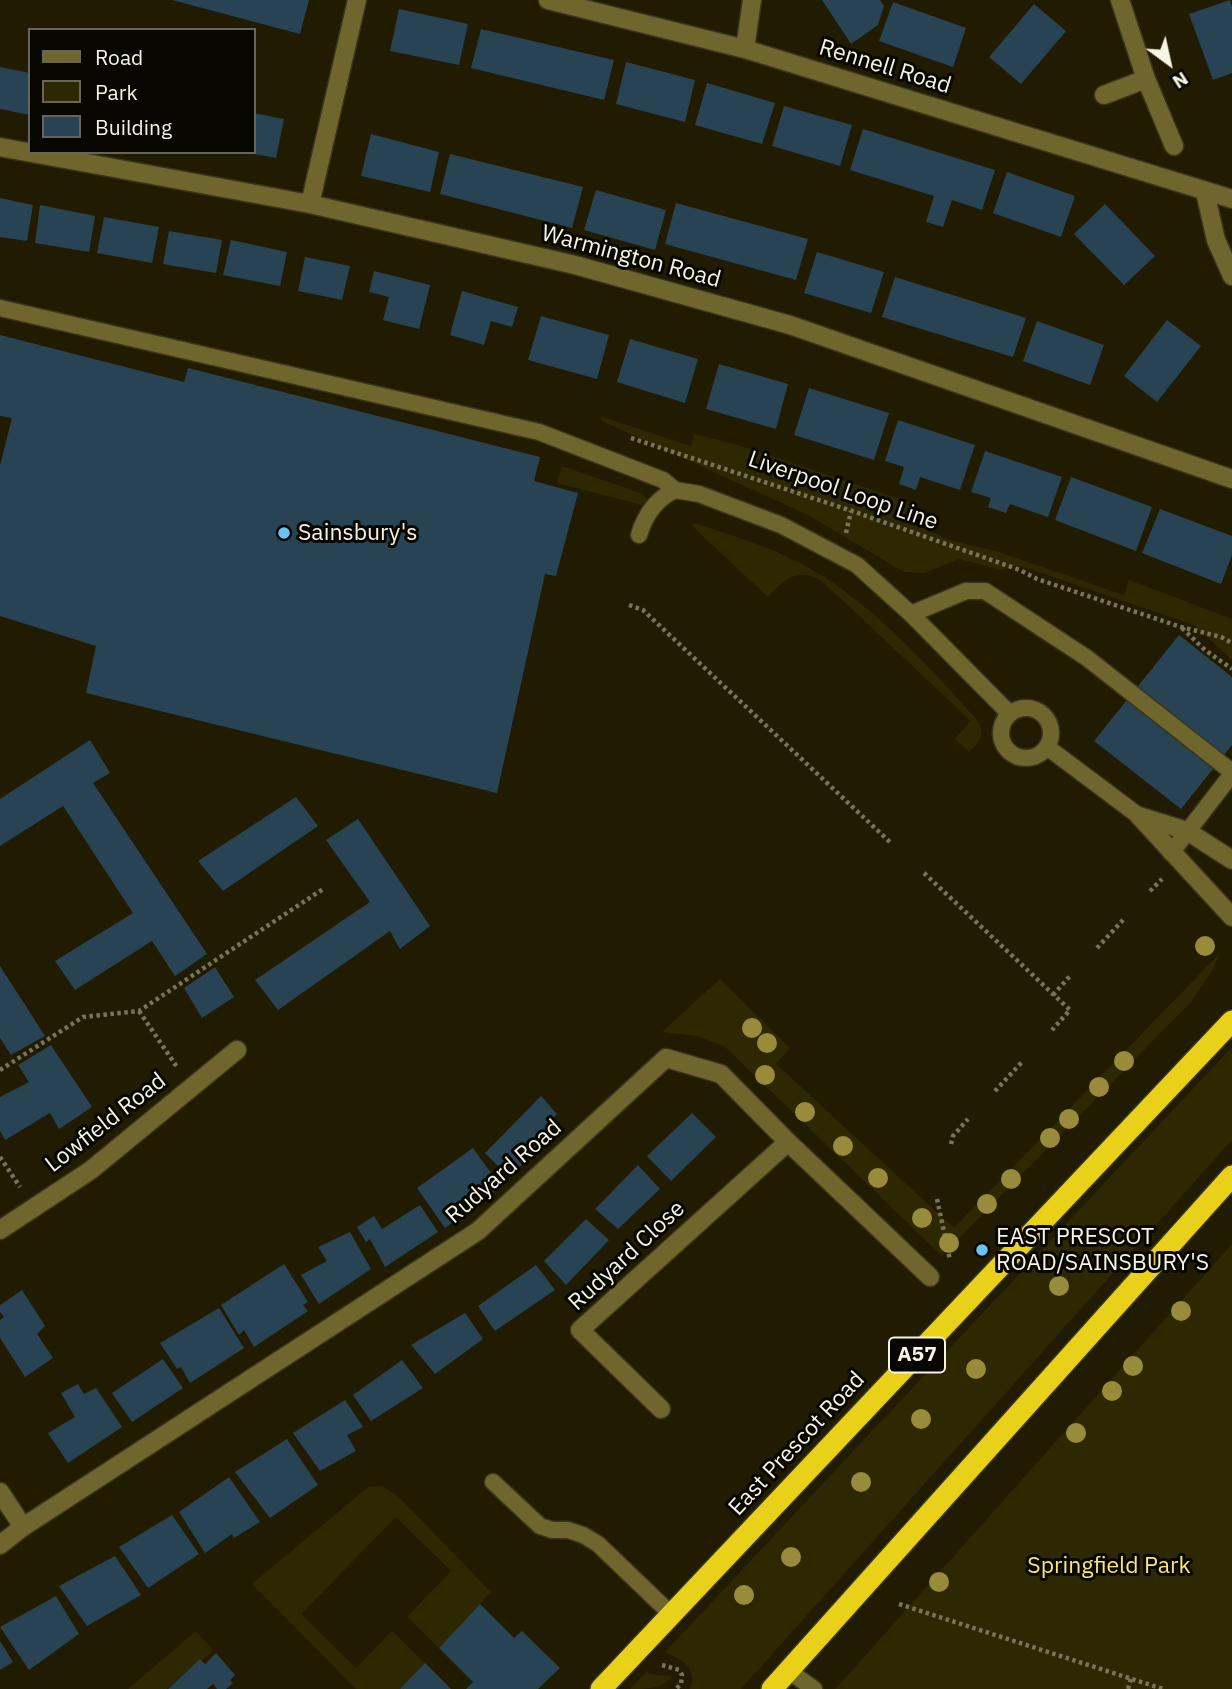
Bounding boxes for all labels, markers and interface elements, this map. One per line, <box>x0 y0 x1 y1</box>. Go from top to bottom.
legend <box>28 28 256 154</box>
north arrow <box>1134 28 1204 98</box>
street label: Rennell Road <box>816 34 954 100</box>
text: Road <box>95 43 143 71</box>
text: N <box>1168 67 1193 94</box>
text: Park <box>95 78 138 106</box>
text: Building <box>95 113 172 141</box>
street label: Warmington Road <box>538 220 724 294</box>
street label: Liverpool Loop Line <box>744 446 942 536</box>
place label: Sainsbury's <box>298 519 417 547</box>
marker: Sainsbury's <box>276 525 292 541</box>
street label: Lowfield Road <box>40 1067 172 1179</box>
street label: Rudyard Road <box>440 1114 568 1230</box>
street label: Rudyard Close <box>563 1195 691 1317</box>
place label: EAST PRESCOT ROAD/SAINSBURY'S <box>996 1223 1209 1277</box>
marker: EAST PRESCOT ROAD/SAINSBURY'S <box>974 1242 990 1258</box>
road number: A57 <box>889 1338 945 1372</box>
street label: East Prescot Road <box>723 1366 871 1522</box>
park label: Springfield Park <box>1027 1552 1191 1580</box>

